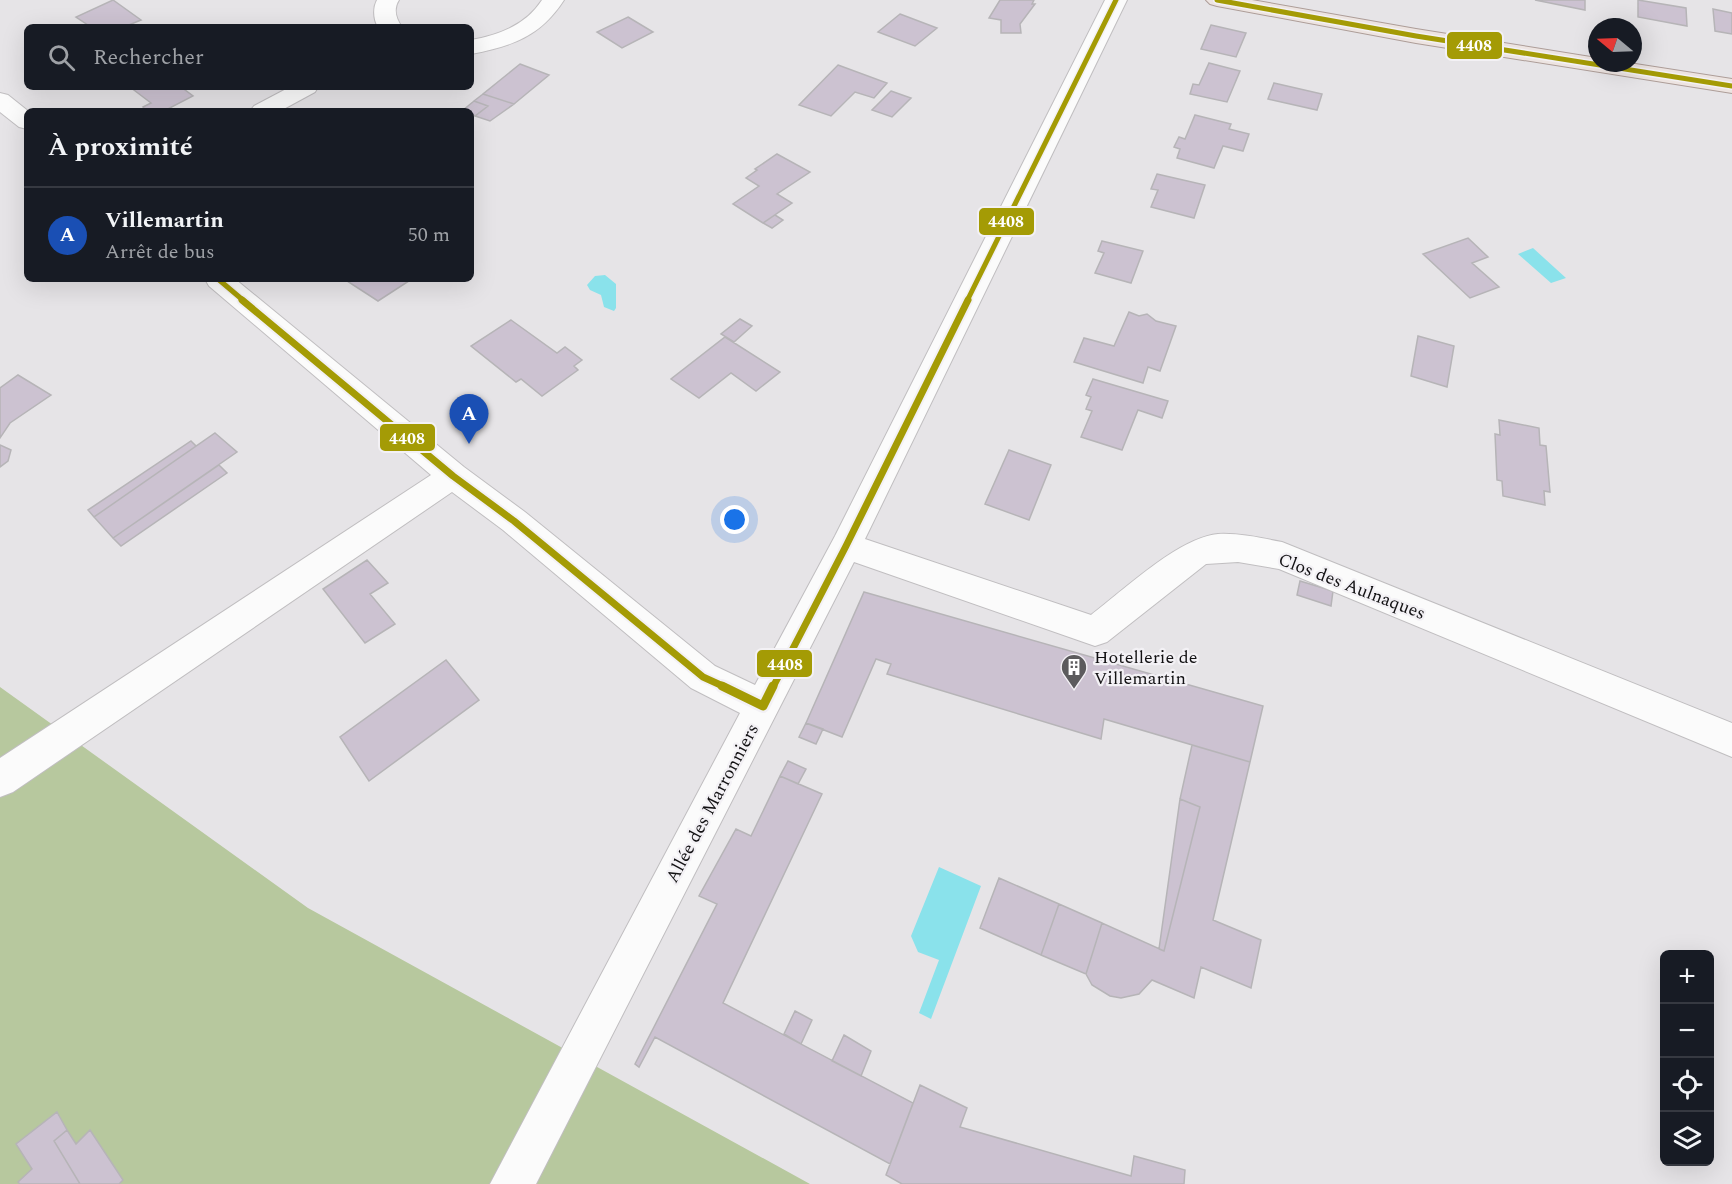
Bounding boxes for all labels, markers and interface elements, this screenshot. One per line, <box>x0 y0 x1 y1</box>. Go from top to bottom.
north arrow <box>1588 18 1642 72</box>
search box <box>24 24 474 90</box>
line badge: 4408 <box>1446 31 1503 60</box>
text: 4408 <box>1456 34 1492 58</box>
icon: search <box>45 41 78 74</box>
text: Rechercher <box>93 41 204 74</box>
text: À proximité <box>48 127 193 167</box>
text: Villemartin <box>105 204 224 237</box>
line badge: 4408 <box>978 207 1035 236</box>
text: 4408 <box>988 210 1024 234</box>
text: A <box>60 220 75 250</box>
text: 50 m <box>408 220 450 250</box>
text: Arrêt de bus <box>105 237 215 267</box>
pin: A <box>450 394 488 444</box>
line badge: 4408 <box>379 423 436 452</box>
text: 4408 <box>389 427 425 451</box>
your location <box>720 505 749 534</box>
street label: Clos des Aulnaques <box>1274 546 1429 627</box>
place label: Hotellerie de Villemartin <box>1094 644 1197 692</box>
line badge: 4408 <box>756 649 813 678</box>
building icon: Hotellerie de Villemartin <box>1059 652 1089 690</box>
text: 4408 <box>767 653 803 677</box>
street label: Allée des Marronniers <box>659 719 766 888</box>
map controls <box>1660 950 1714 1166</box>
button: + <box>1660 950 1714 1004</box>
button: − <box>1660 1004 1714 1058</box>
button: locate <box>1660 1058 1714 1112</box>
button: layers <box>1660 1112 1714 1166</box>

